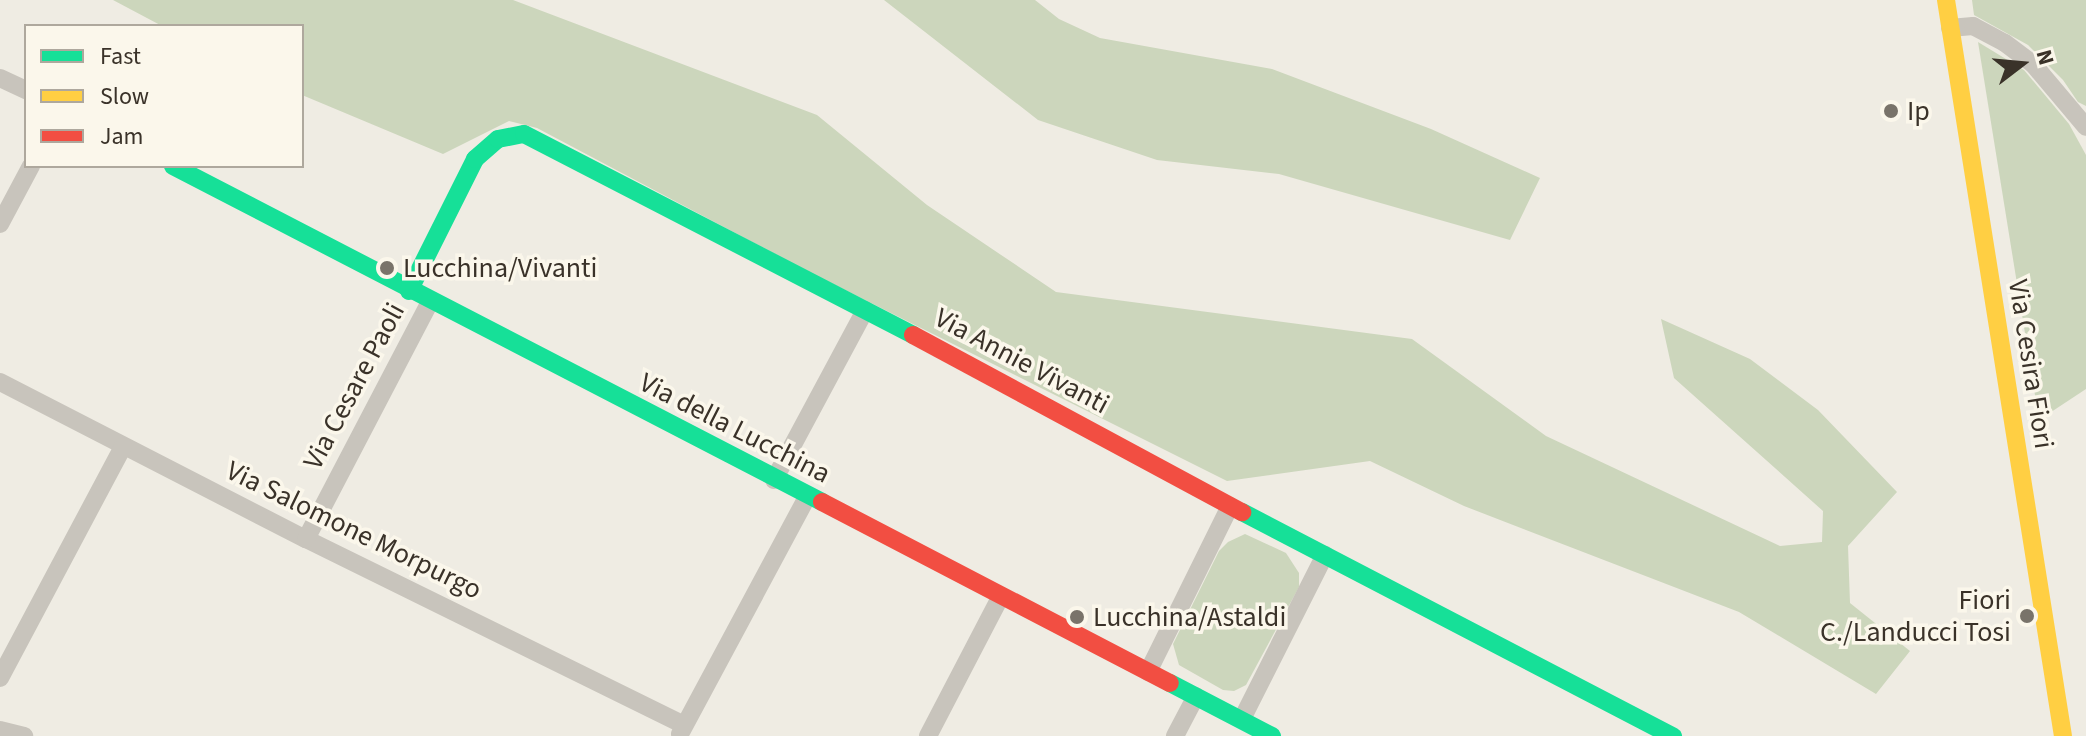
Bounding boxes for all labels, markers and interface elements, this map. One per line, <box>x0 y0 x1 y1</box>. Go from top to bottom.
legend <box>24 24 304 168</box>
north arrow <box>1982 24 2062 104</box>
text: Fast <box>100 39 141 74</box>
text: N <box>2028 46 2062 69</box>
text: Slow <box>100 79 149 114</box>
place label: Ip <box>1907 94 1930 128</box>
marker: Ip <box>1882 102 1900 120</box>
text: Jam <box>100 119 144 154</box>
place label: Lucchina/Vivanti <box>403 251 597 285</box>
marker: Lucchina/Vivanti <box>378 259 396 277</box>
street label: Via Cesira Fiori <box>2001 277 2061 451</box>
street label: Via Cesare Paoli <box>296 297 412 475</box>
street label: Via Annie Vivanti <box>929 301 1115 421</box>
street label: Via della Lucchina <box>634 365 836 491</box>
street label: Via Salomone Morpurgo <box>221 454 487 606</box>
place label: Fiori C./Landucci Tosi <box>1820 583 2011 649</box>
place label: Lucchina/Astaldi <box>1093 600 1286 634</box>
marker: Fiori C./Landucci Tosi <box>2018 607 2036 625</box>
marker: Lucchina/Astaldi <box>1068 608 1086 626</box>

